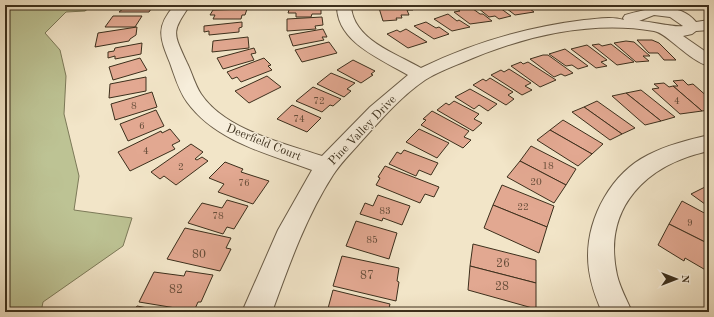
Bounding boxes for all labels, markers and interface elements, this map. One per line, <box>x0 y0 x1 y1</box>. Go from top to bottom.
street label: Pine Valley Drive <box>327 93 399 168</box>
house number: 72 <box>313 96 325 106</box>
house number: 4 <box>674 96 680 106</box>
house number: 8 <box>131 101 137 111</box>
house number: 74 <box>293 114 305 124</box>
house number: 6 <box>139 121 145 131</box>
street label: Deerfield Court <box>224 122 303 163</box>
house number: 4 <box>143 146 149 156</box>
house number: 18 <box>542 161 554 171</box>
house number: 2 <box>178 162 184 172</box>
house number: 20 <box>530 177 542 187</box>
house number: 76 <box>238 178 250 188</box>
house number: 22 <box>517 202 529 212</box>
house number: 83 <box>379 206 391 216</box>
house number: 78 <box>212 211 224 221</box>
house number: 9 <box>687 218 693 228</box>
house number: 85 <box>366 235 378 245</box>
house number: 80 <box>192 249 206 261</box>
house number: 26 <box>496 258 510 270</box>
north arrow <box>656 259 696 299</box>
house number: 87 <box>360 270 374 282</box>
text: N <box>679 275 690 284</box>
house number: 28 <box>495 281 509 293</box>
house number: 82 <box>169 284 183 296</box>

